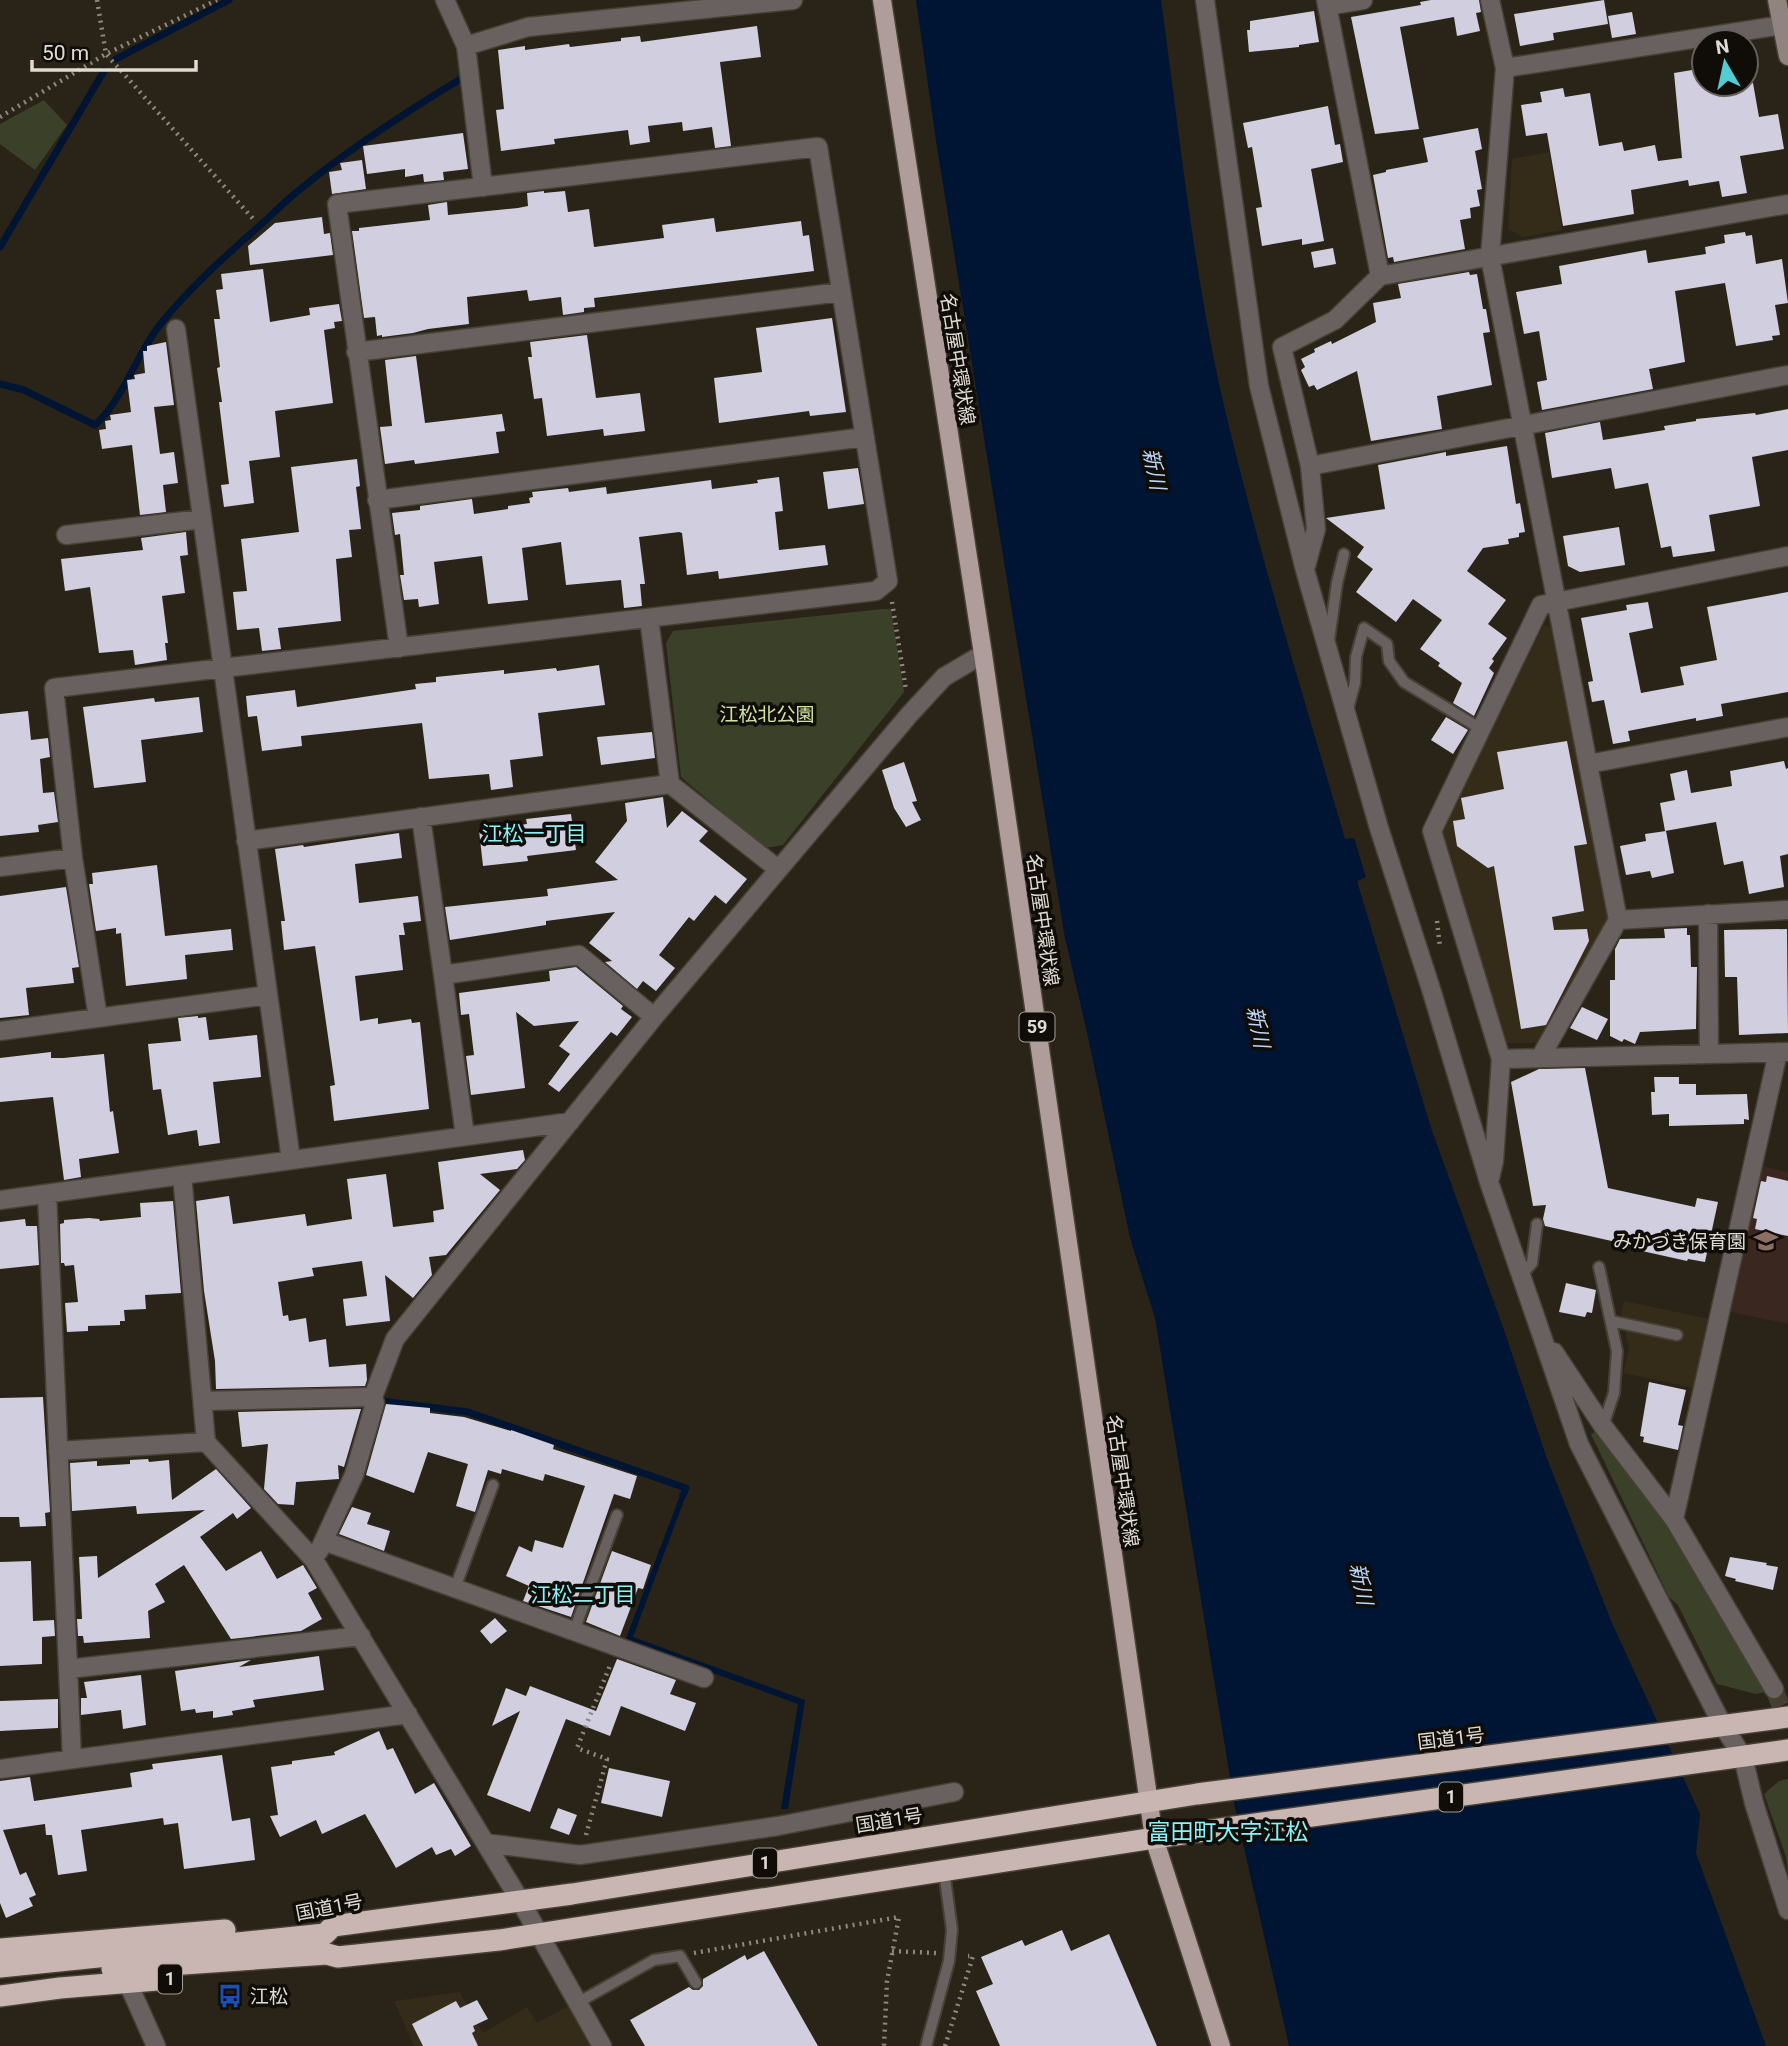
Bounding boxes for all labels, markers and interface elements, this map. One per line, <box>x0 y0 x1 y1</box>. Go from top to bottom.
scale bar <box>32 28 196 72</box>
north arrow <box>1690 28 1760 98</box>
text: N <box>1714 34 1731 59</box>
text: 50 m <box>42 41 89 65</box>
street label: 名古屋中環状線 <box>936 292 979 427</box>
water label: 新川 <box>1138 446 1170 494</box>
park label: 江松北公園 <box>719 703 815 726</box>
district label: 江松一丁目 <box>482 822 587 846</box>
street label: 名古屋中環状線 <box>1022 853 1063 988</box>
water label: 新川 <box>1242 1004 1274 1052</box>
road number: 59 <box>1020 1012 1054 1042</box>
school or university icon: みかづき保育園 <box>1752 1227 1780 1255</box>
place label: みかづき保育園 <box>1613 1230 1746 1253</box>
street label: 名古屋中環状線 <box>1102 1414 1143 1549</box>
water label: 新川 <box>1345 1561 1377 1609</box>
district label: 江松二丁目 <box>531 1583 636 1607</box>
street label: 国道1号 <box>1416 1723 1486 1754</box>
road number: 1 <box>1439 1782 1463 1812</box>
street label: 国道1号 <box>854 1804 924 1837</box>
district label: 富田町大字江松 <box>1148 1819 1309 1846</box>
road number: 1 <box>753 1849 777 1878</box>
street label: 国道1号 <box>294 1890 365 1925</box>
road number: 1 <box>158 1965 182 1994</box>
bus stop icon: 江松 <box>216 1982 244 2010</box>
place label: 江松 <box>250 1985 288 2008</box>

